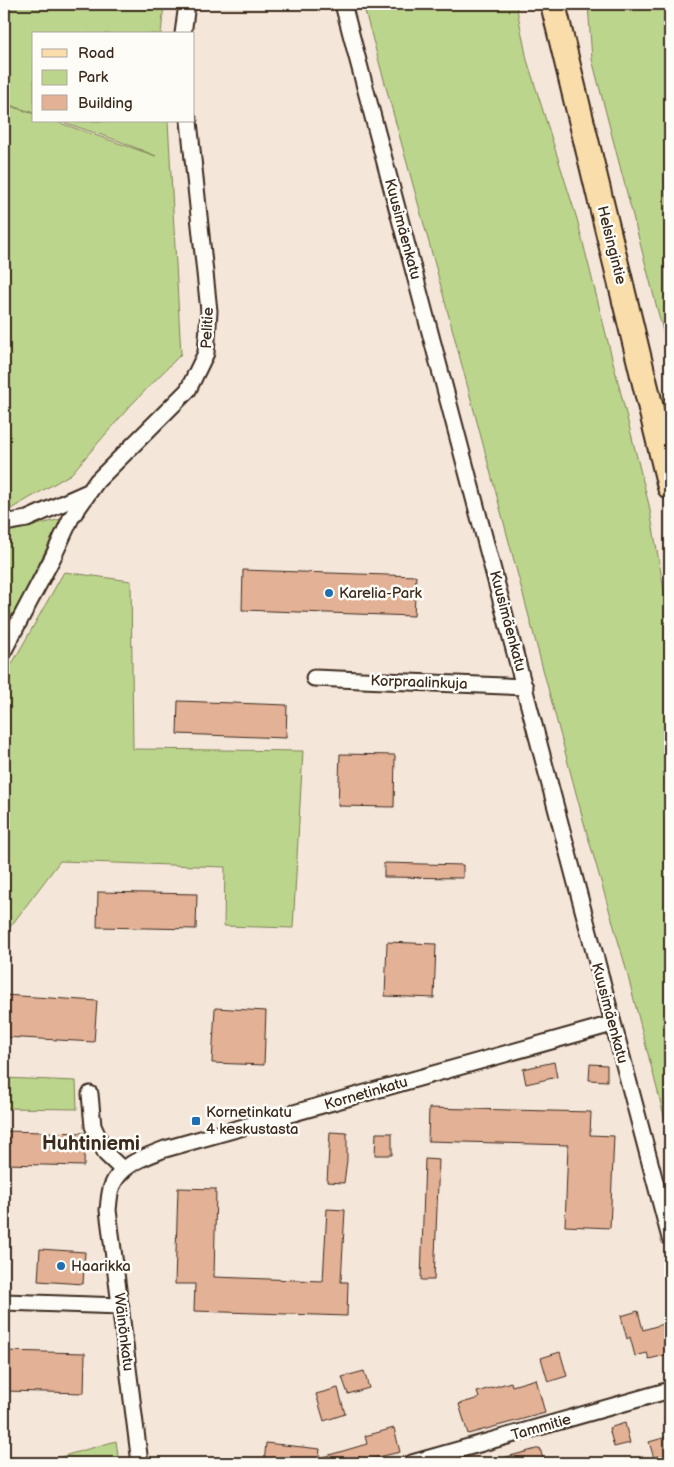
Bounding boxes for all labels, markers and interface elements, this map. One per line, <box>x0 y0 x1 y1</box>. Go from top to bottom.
legend <box>32 32 195 122</box>
text: Road <box>78 44 114 63</box>
text: Park <box>78 68 109 87</box>
text: Building <box>78 94 133 113</box>
street label: Kuusimäenkatu <box>380 177 425 282</box>
street label: Helsingintie <box>593 204 630 286</box>
street label: Pelitie <box>197 307 218 349</box>
street label: Kuusimäenkatu <box>485 569 530 674</box>
place label: Karelia-Park <box>339 584 423 603</box>
marker: Karelia-Park <box>323 587 335 599</box>
street label: Korpraalinkuja <box>370 671 468 694</box>
street label: Kuusimäenkatu <box>587 961 632 1066</box>
street label: Kornetinkatu <box>322 1073 410 1114</box>
place label: Kornetinkatu 4 keskustasta <box>206 1103 298 1139</box>
marker: Kornetinkatu 4 keskustasta <box>190 1115 202 1127</box>
district label: Huhtiniemi <box>42 1132 140 1156</box>
place label: Haarikka <box>71 1257 131 1276</box>
marker: Haarikka <box>55 1260 67 1272</box>
street label: Wäinönkatu <box>109 1292 138 1372</box>
street label: Tammitie <box>509 1410 573 1445</box>

